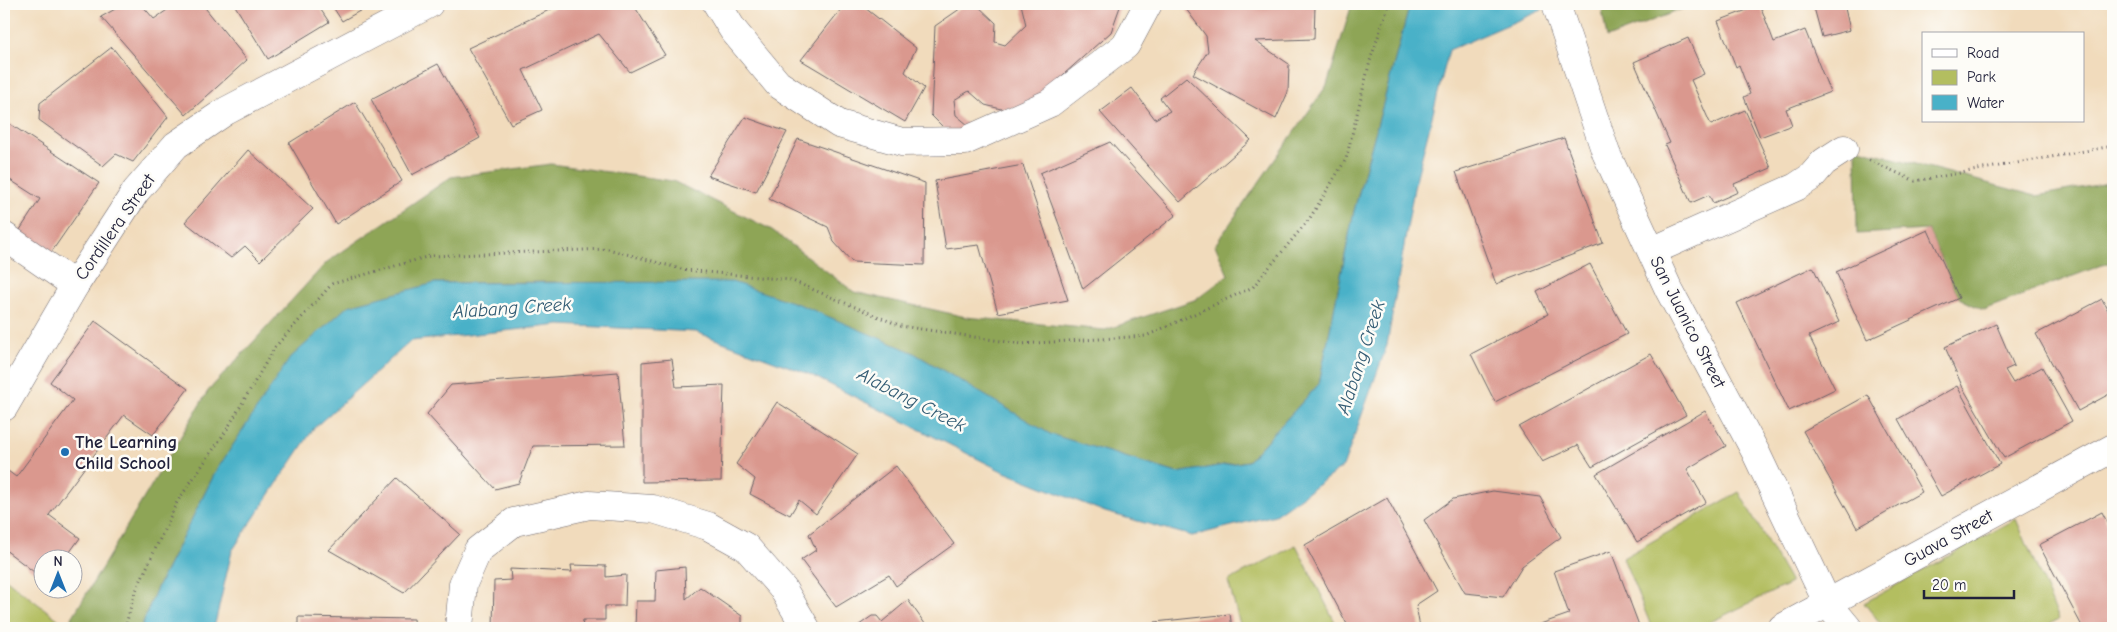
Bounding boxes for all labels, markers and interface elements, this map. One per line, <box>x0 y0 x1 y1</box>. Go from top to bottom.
legend <box>1922 32 2084 122</box>
text: Road <box>1967 44 1999 62</box>
text: Park <box>1967 68 1996 86</box>
text: Water <box>1967 94 2004 112</box>
street label: Cordillera Street <box>71 169 160 284</box>
street label: San Juanico Street <box>1645 253 1730 392</box>
water label: Alabang Creek <box>451 293 573 323</box>
water label: Alabang Creek <box>1332 297 1390 418</box>
water label: Alabang Creek <box>853 363 970 437</box>
place label: The Learning Child School <box>75 432 177 474</box>
marker: The Learning Child School <box>59 446 71 458</box>
street label: Guava Street <box>1900 505 1997 572</box>
north arrow <box>32 550 82 600</box>
text: N <box>53 553 63 570</box>
scale bar <box>1924 567 2014 599</box>
text: 20 m <box>1932 576 1966 594</box>

